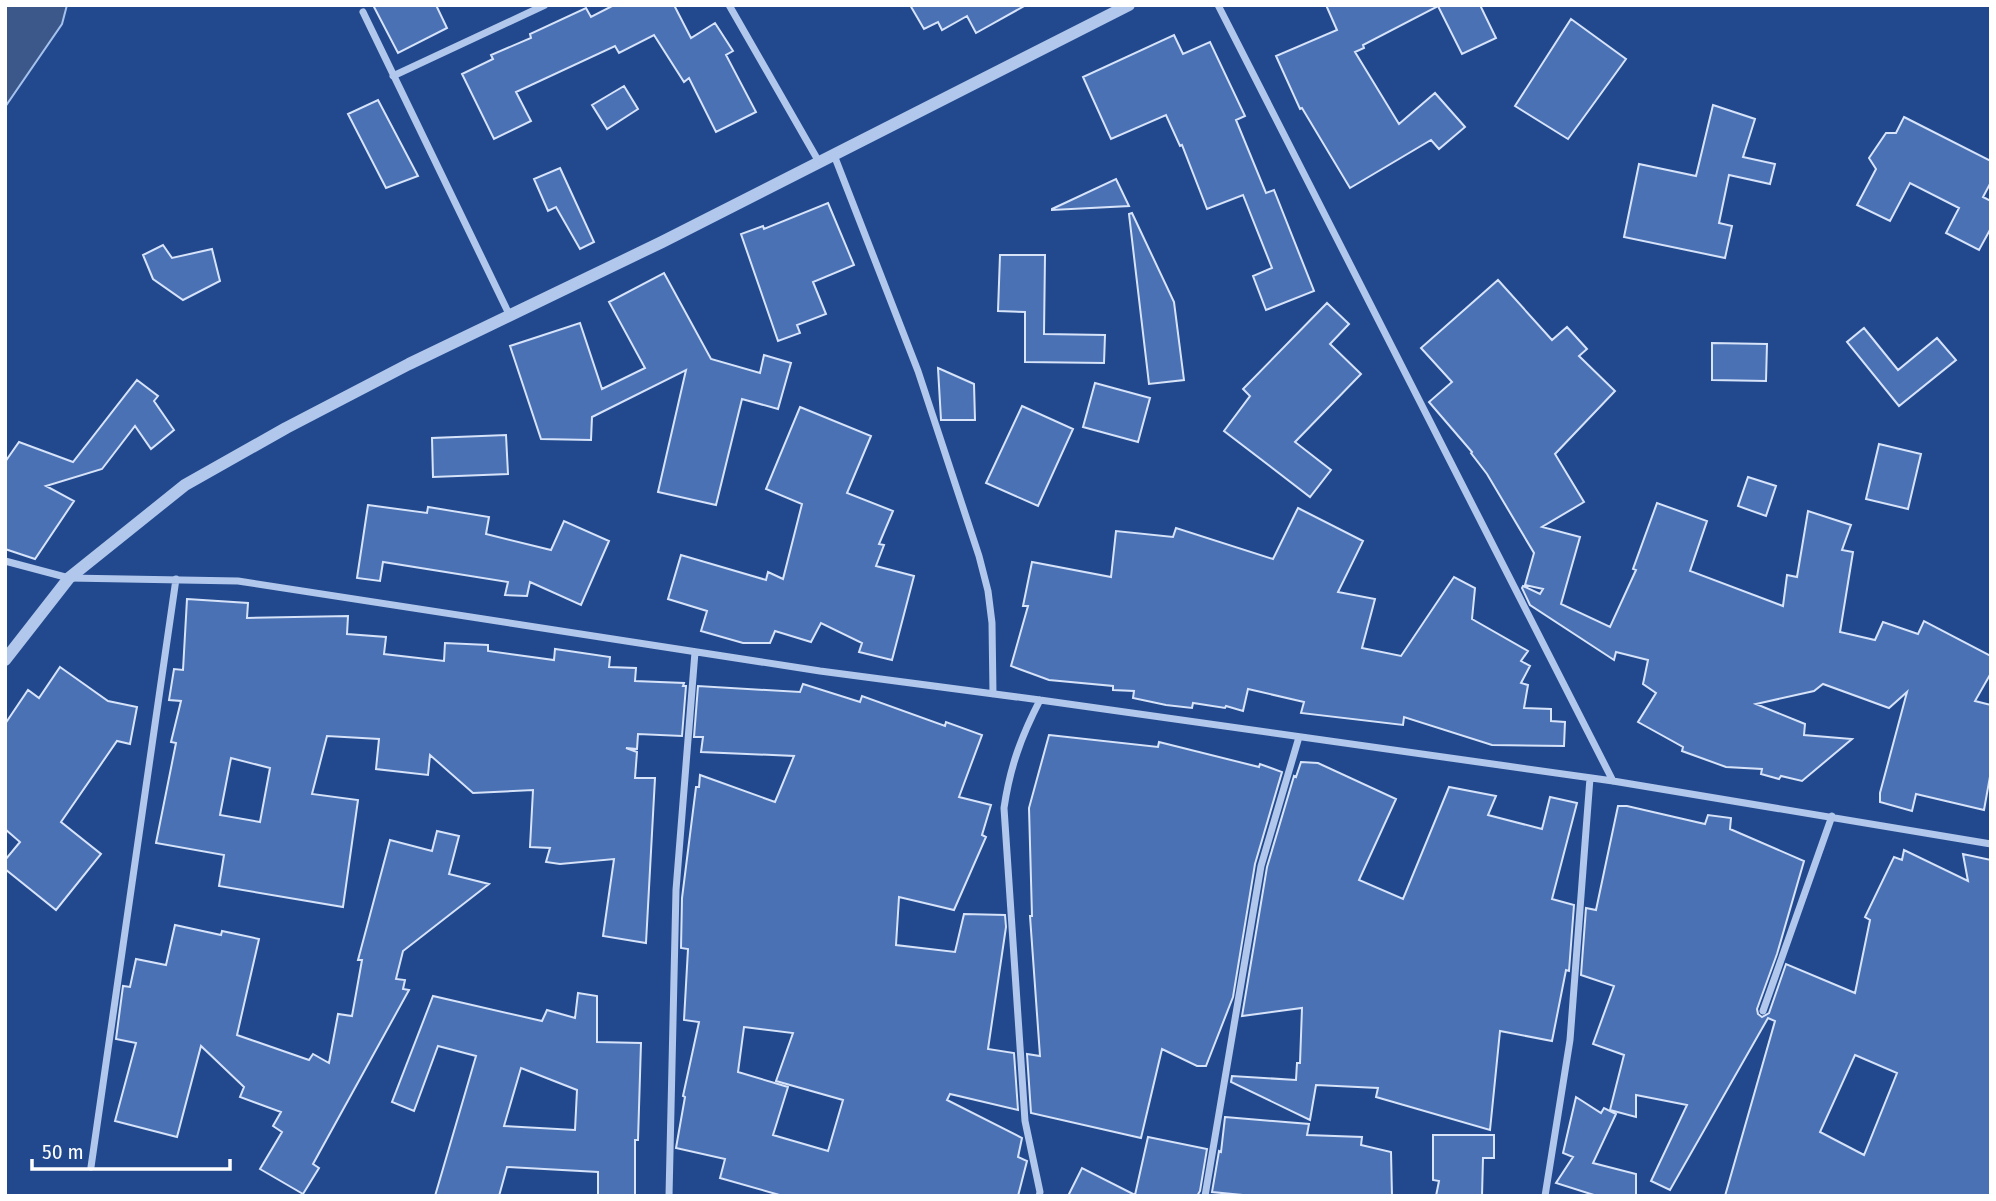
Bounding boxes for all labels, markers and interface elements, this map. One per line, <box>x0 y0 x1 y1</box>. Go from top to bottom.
scale bar <box>32 1128 229 1172</box>
text: 50 m <box>42 1139 84 1165</box>

